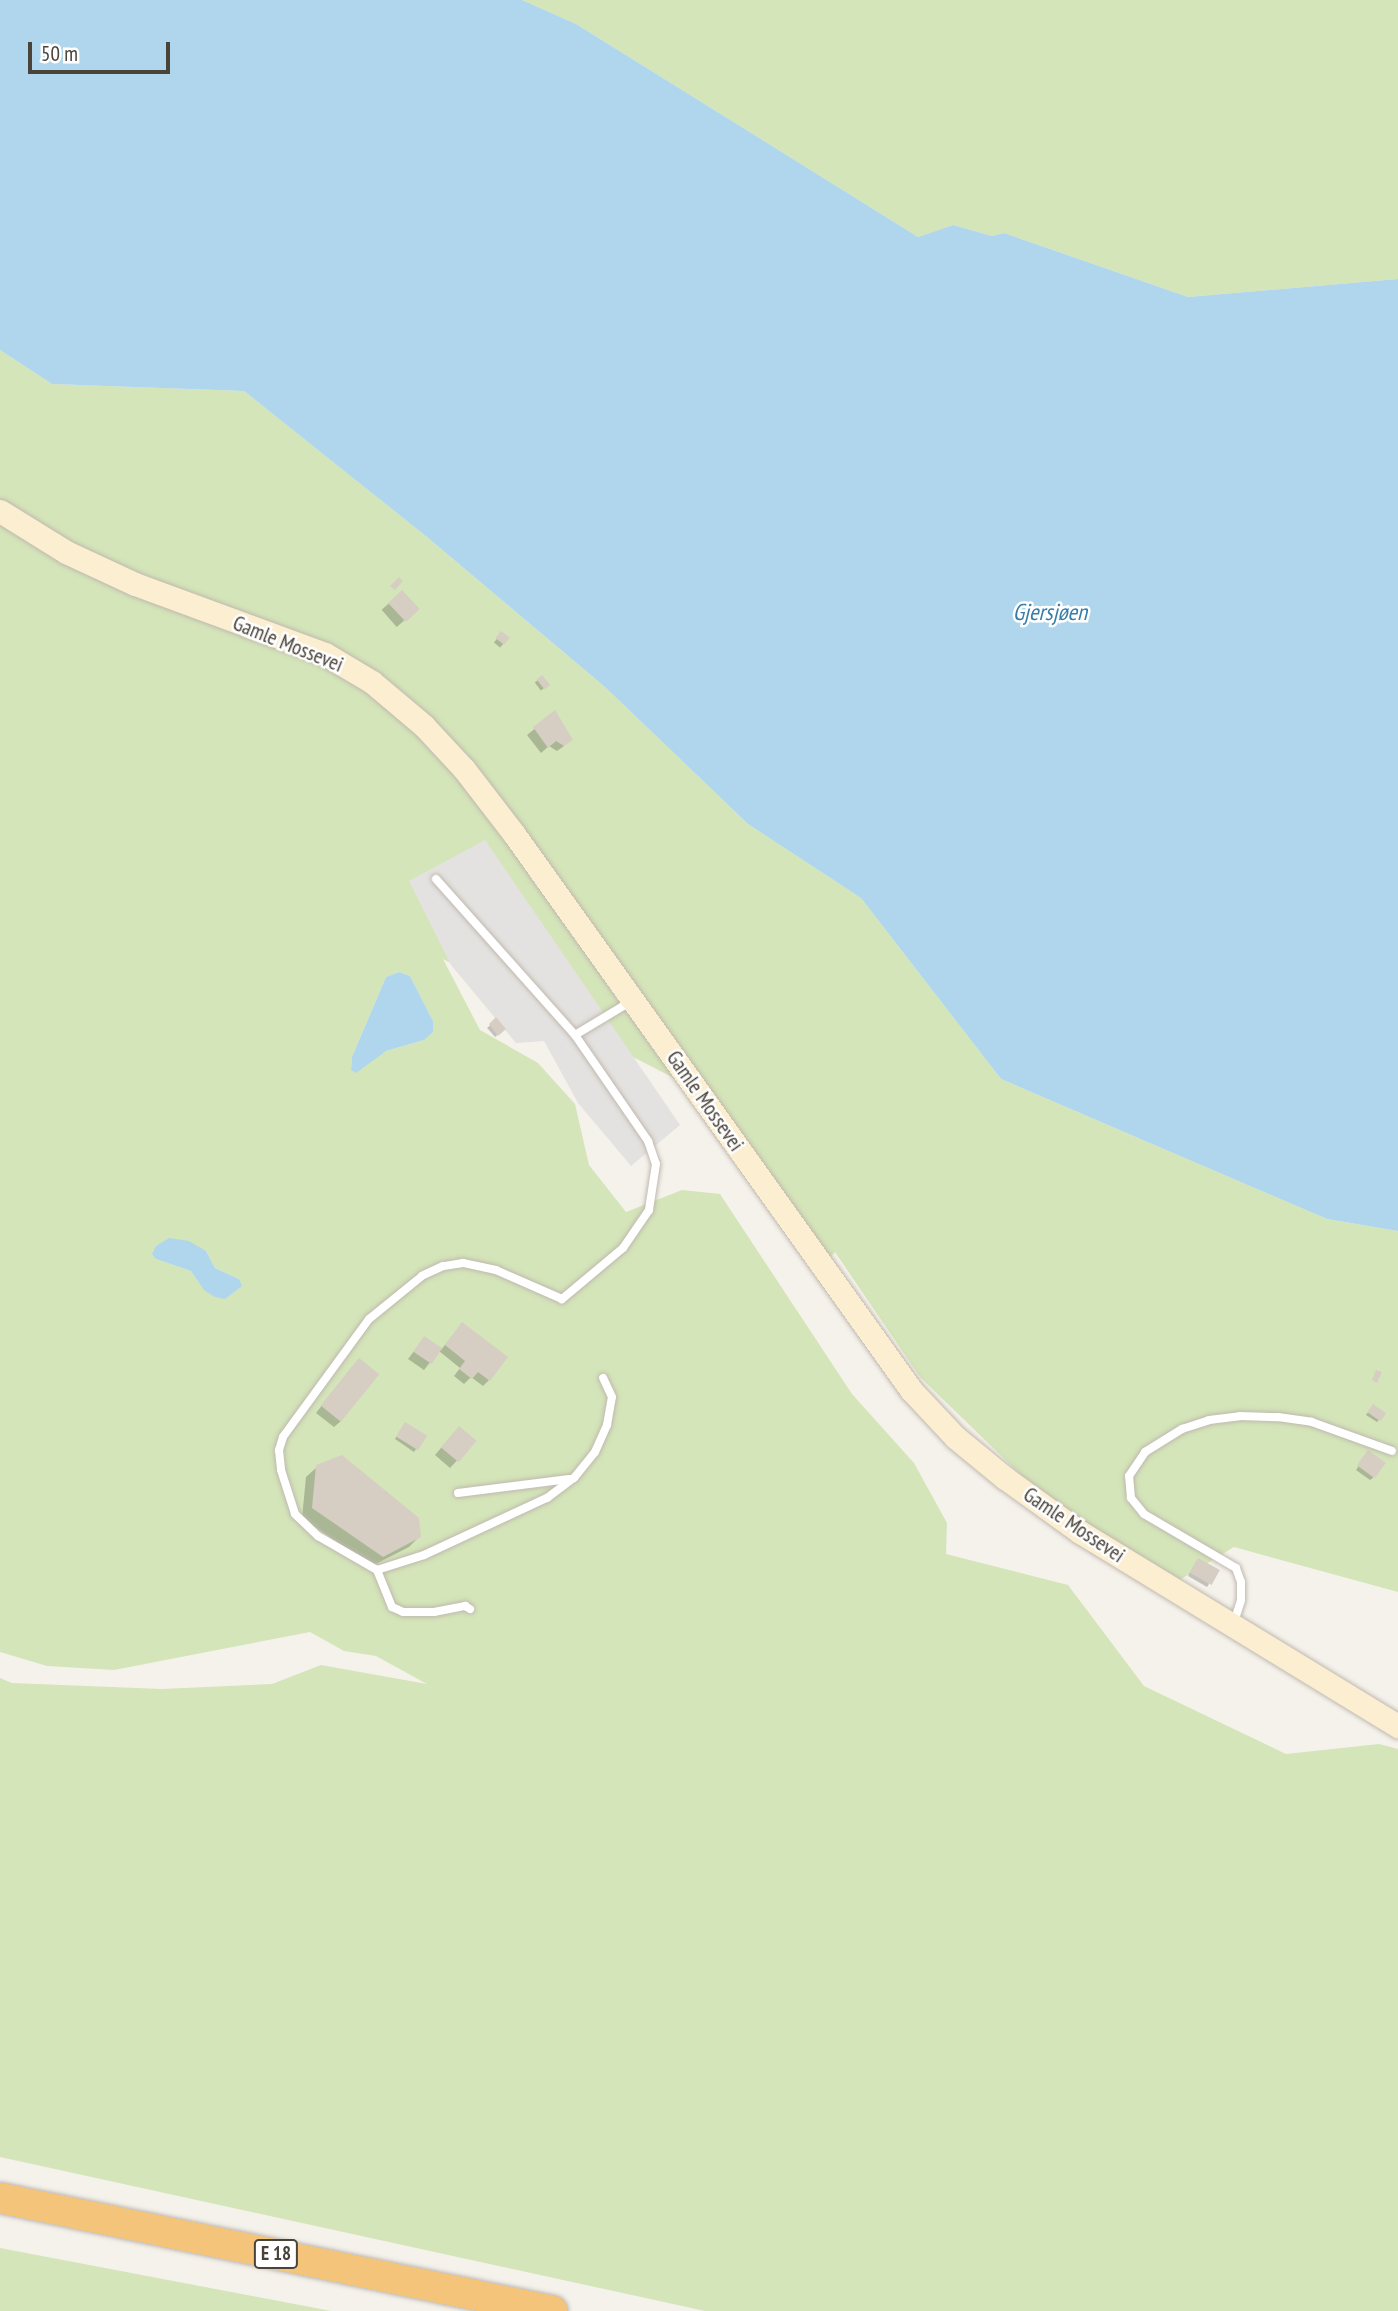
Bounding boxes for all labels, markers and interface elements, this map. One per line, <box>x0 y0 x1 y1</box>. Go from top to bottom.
scale bar <box>32 28 173 72</box>
text: 50 m <box>41 40 78 67</box>
water label: Gjersjøen <box>1013 598 1087 626</box>
street label: Gamle Mossevei <box>229 610 347 678</box>
street label: Gamle Mossevei <box>661 1046 749 1156</box>
street label: Gamle Mossevei <box>1019 1482 1129 1568</box>
road number: E 18 <box>253 2238 299 2270</box>

